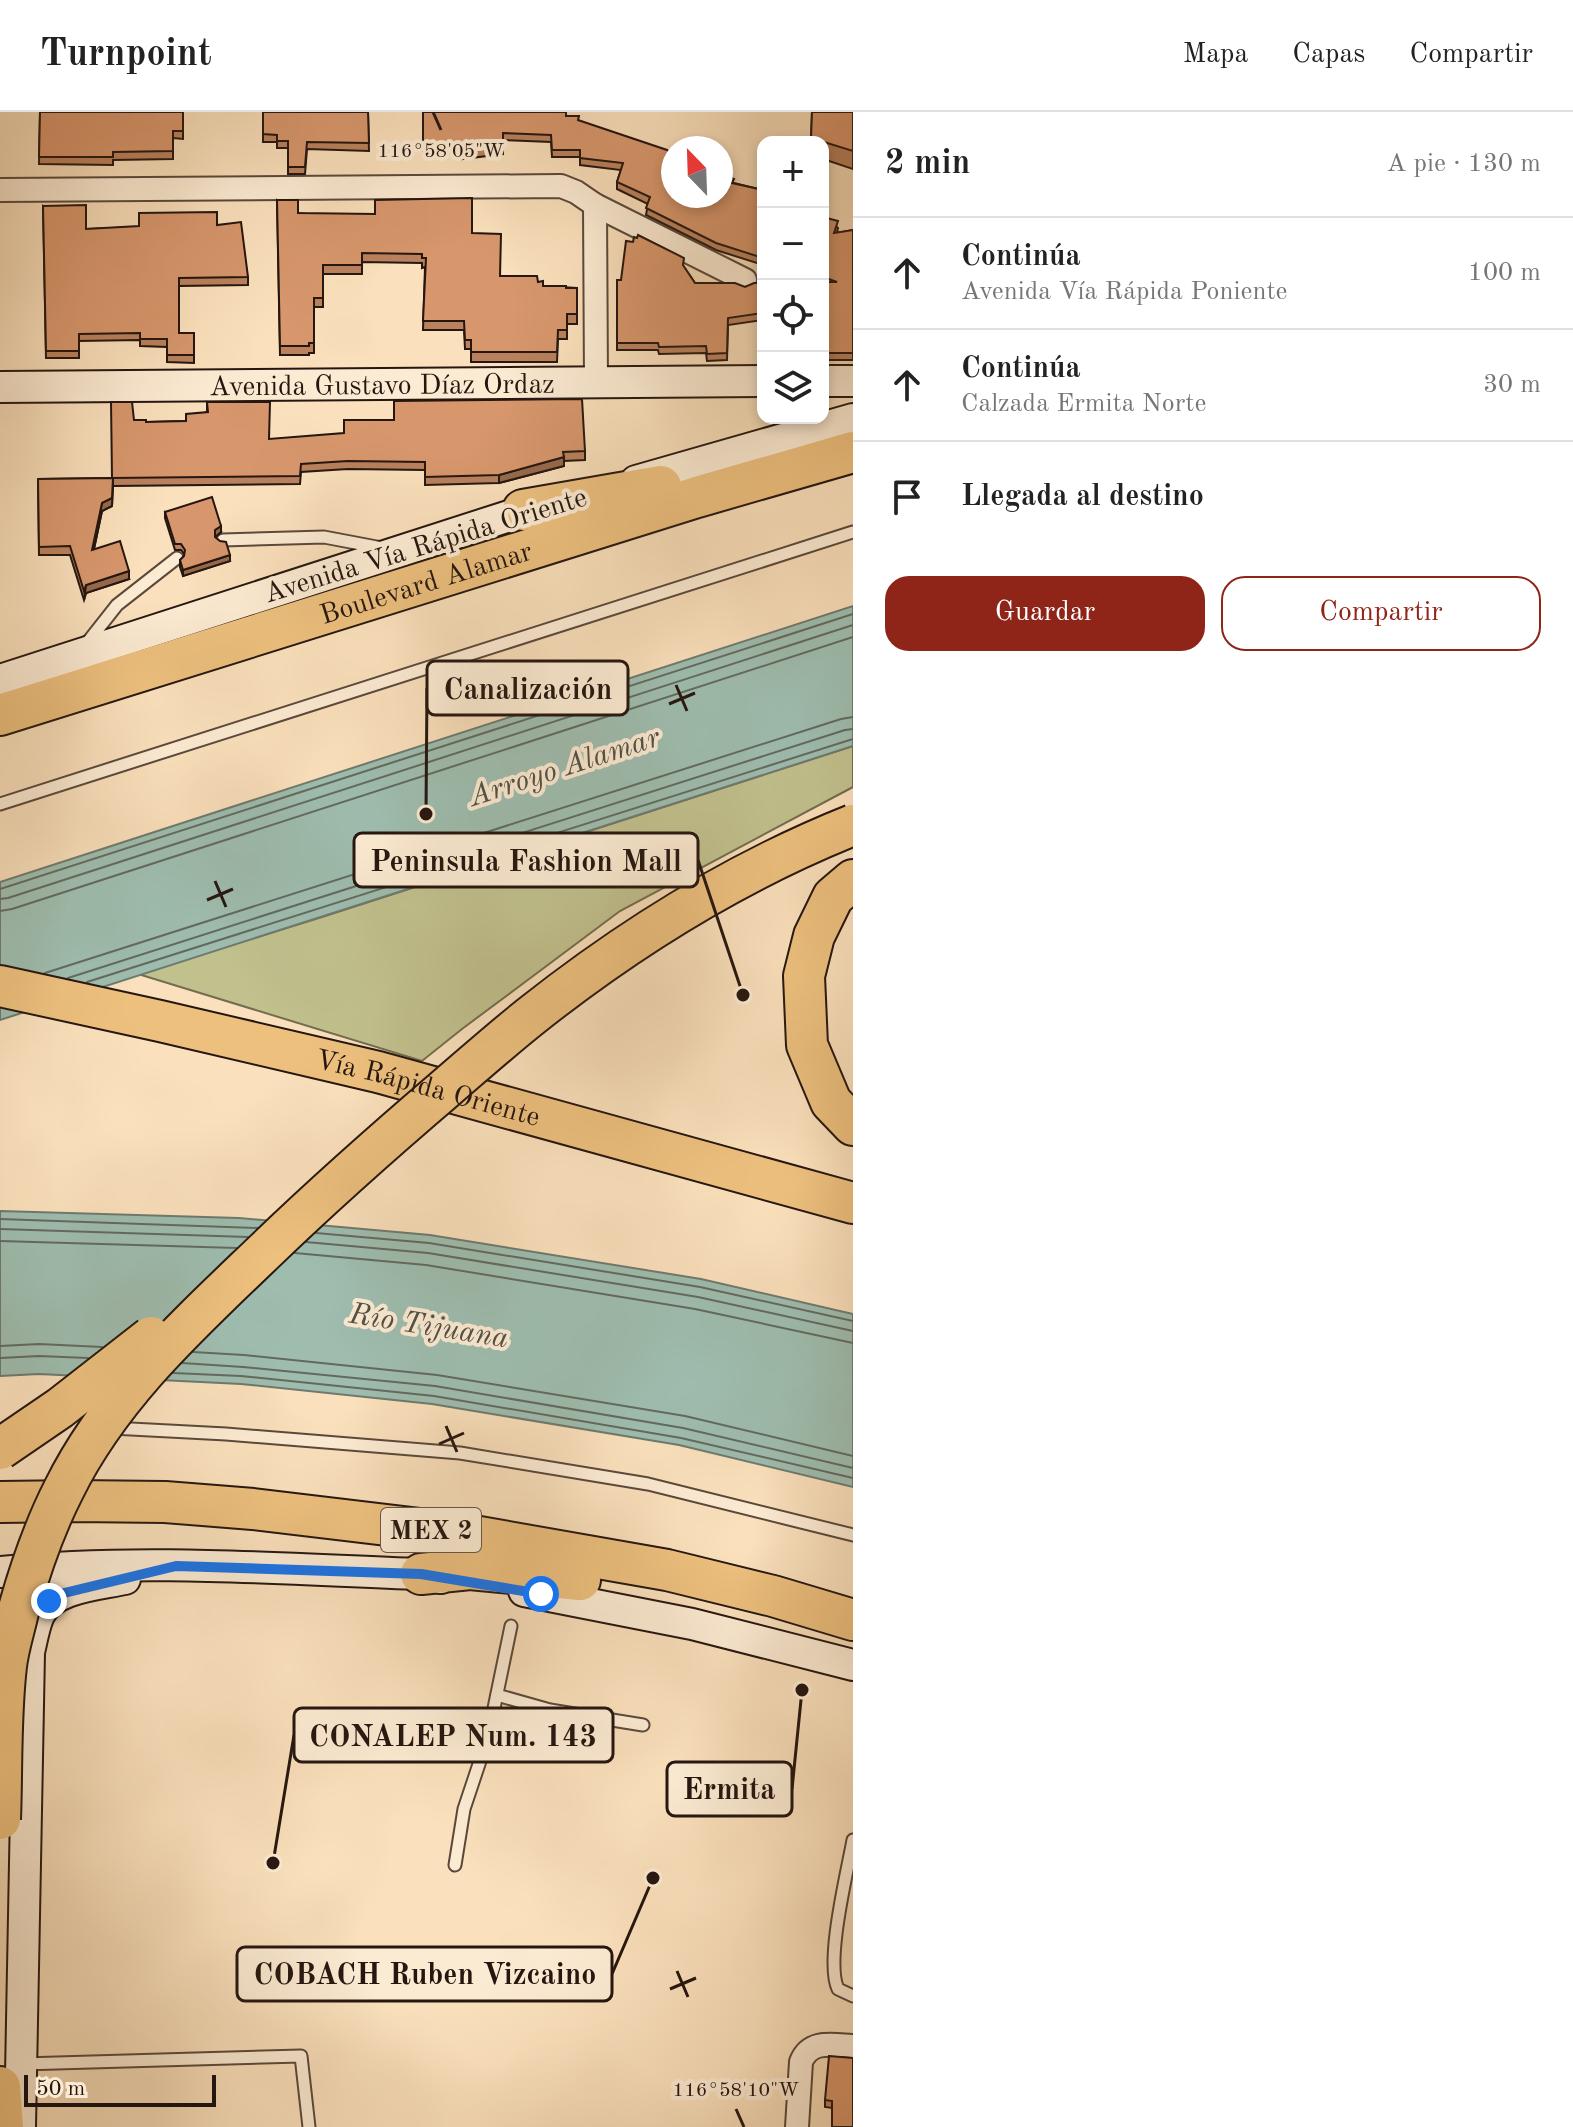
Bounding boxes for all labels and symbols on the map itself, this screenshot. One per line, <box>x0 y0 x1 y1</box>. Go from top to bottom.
north arrow <box>661 136 733 208</box>
text: 116°58'05"W <box>378 142 504 162</box>
street label: Avenida Gustavo Díaz Ordaz <box>209 372 555 402</box>
street label: Avenida Vía Rápida Oriente <box>261 484 591 609</box>
street label: Boulevard Alamar <box>317 538 536 631</box>
callout: Canalización <box>427 661 628 715</box>
text: Canalización <box>444 676 612 706</box>
water label: Arroyo Alamar <box>463 723 665 814</box>
callout: Peninsula Fashion Mall <box>354 833 698 887</box>
text: Peninsula Fashion Mall <box>370 848 682 878</box>
street label: Vía Rápida Oriente <box>312 1047 543 1133</box>
water label: Río Tijuana <box>346 1299 510 1354</box>
road number: MEX 2 <box>381 1508 481 1552</box>
route start <box>523 1576 559 1612</box>
route end <box>31 1583 67 1619</box>
callout: CONALEP Num. 143 <box>294 1708 613 1762</box>
text: CONALEP Num. 143 <box>309 1723 597 1753</box>
callout: Ermita <box>667 1762 792 1816</box>
text: Ermita <box>683 1776 775 1806</box>
callout: COBACH Ruben Vizcaino <box>237 1947 612 2001</box>
text: COBACH Ruben Vizcaino <box>254 1961 596 1991</box>
scale bar <box>24 2071 216 2107</box>
text: 116°58'10"W <box>673 2081 799 2101</box>

